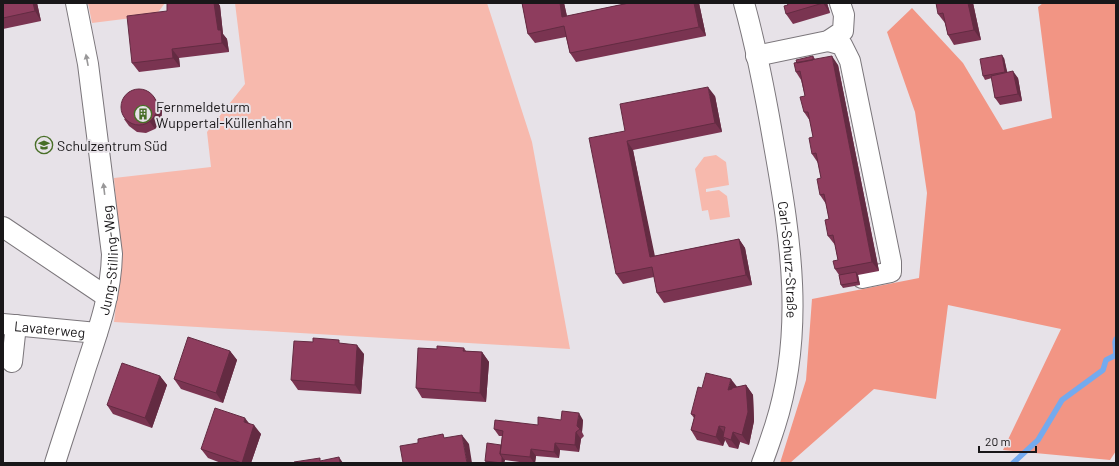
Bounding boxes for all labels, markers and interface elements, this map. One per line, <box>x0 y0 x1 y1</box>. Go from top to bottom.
one-way arrow <box>84 54 90 66</box>
place label: Fernmeldeturm Wuppertal-Küllenhahn <box>156 98 292 131</box>
building icon: Fernmeldeturm Wuppertal-Küllenhahn <box>133 104 153 124</box>
school or university icon: Schulzentrum Süd <box>34 135 54 155</box>
place label: Schulzentrum Süd <box>57 137 167 154</box>
one-way arrow <box>101 183 107 195</box>
street label: Carl-Schurz-Straße <box>775 200 801 319</box>
street label: Jung-Stilling-Weg <box>94 205 121 317</box>
street label: Lavaterweg <box>13 317 86 340</box>
scale bar <box>979 428 1036 454</box>
text: 20 m <box>985 434 1011 448</box>

